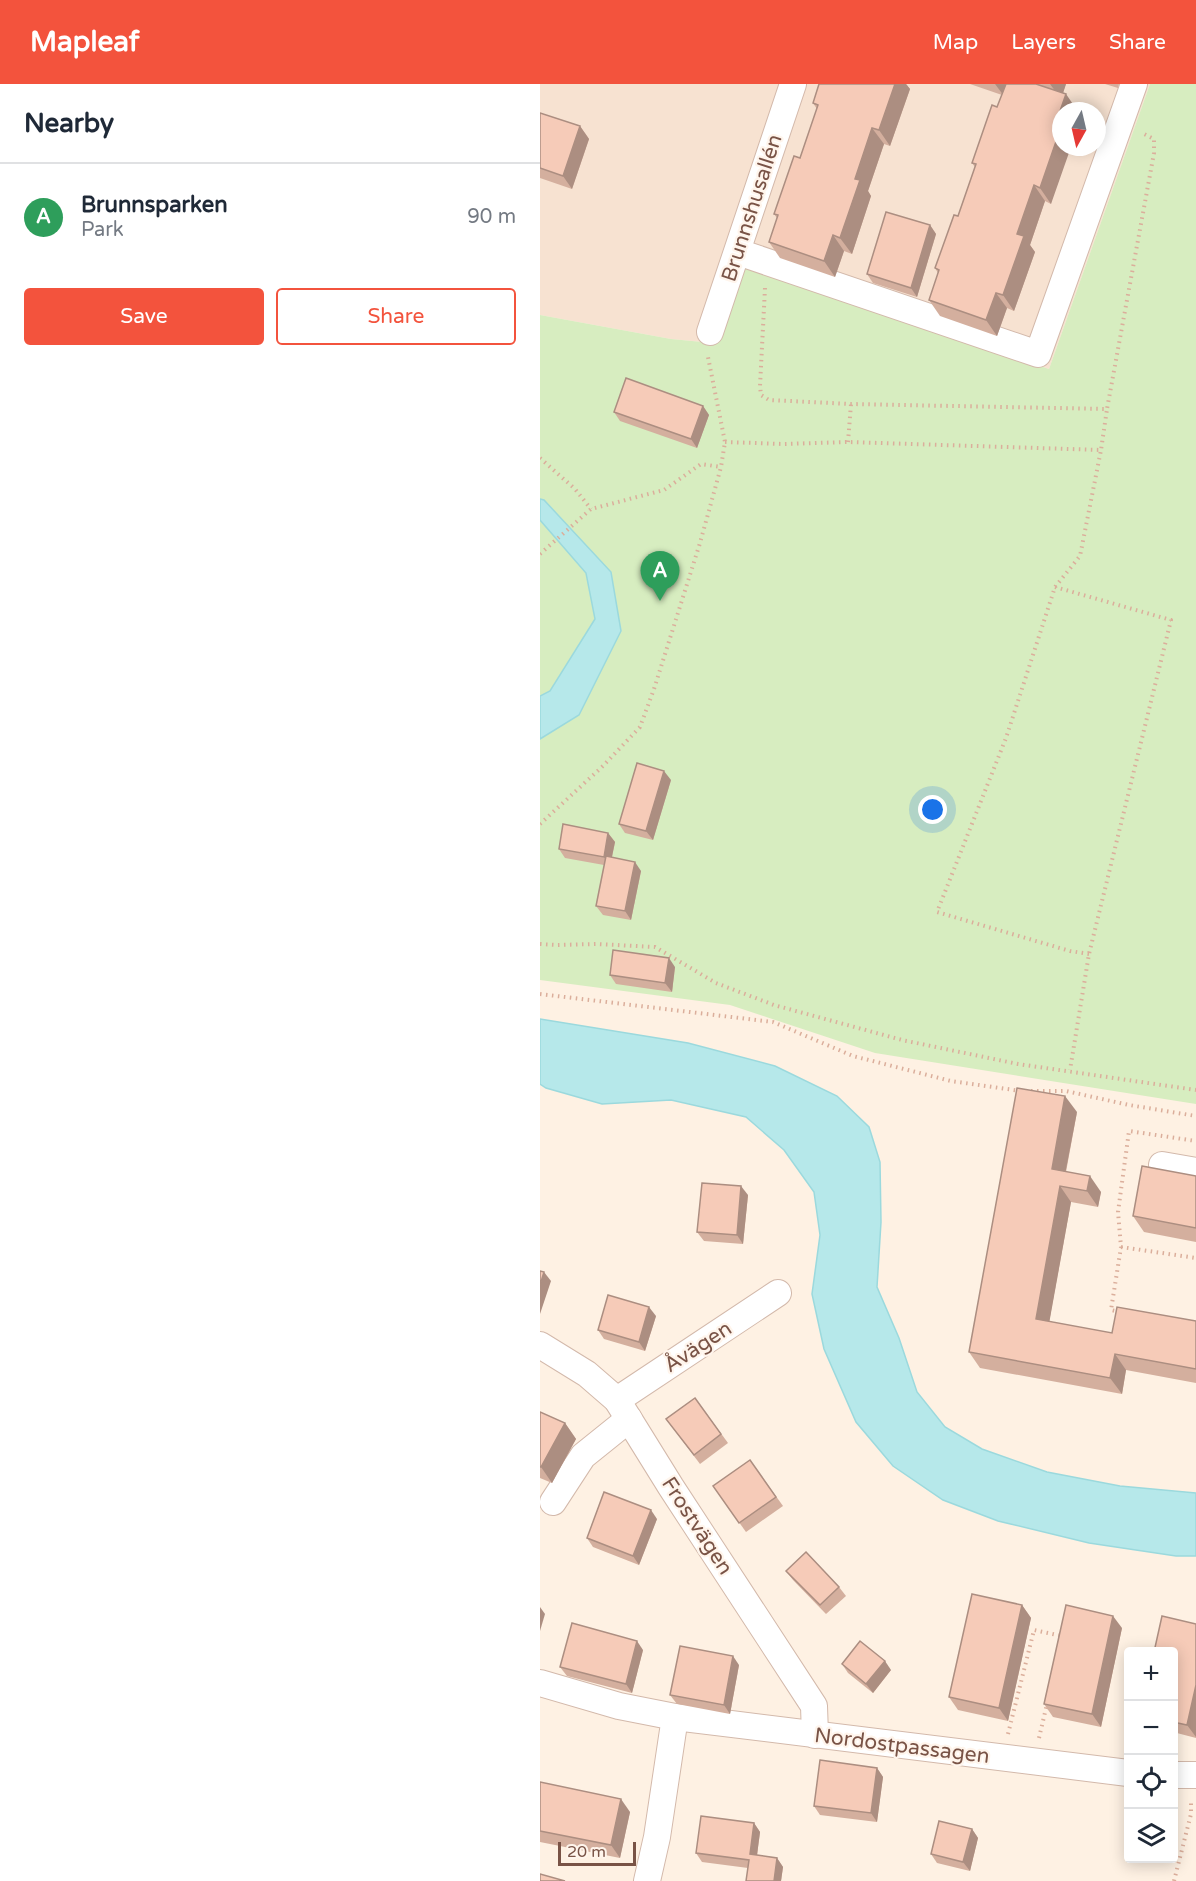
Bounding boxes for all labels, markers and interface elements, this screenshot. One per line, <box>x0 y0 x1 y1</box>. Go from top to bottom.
text: Mapleaf <box>30 25 139 59</box>
text: Map <box>933 30 978 55</box>
text: Layers <box>1011 30 1076 55</box>
text: Share <box>1109 30 1166 55</box>
north arrow <box>1052 102 1106 156</box>
text: Nearby <box>24 108 114 139</box>
street label: Brunnshusallén <box>716 131 788 285</box>
text: Brunnsparken <box>81 192 228 218</box>
text: A <box>36 205 51 229</box>
text: 90 m <box>467 205 516 229</box>
text: Park <box>81 218 124 242</box>
button: Save <box>24 288 264 345</box>
button: Share <box>276 288 516 345</box>
pin: A <box>640 552 680 601</box>
your location <box>918 795 947 824</box>
street label: Åvägen <box>659 1316 737 1378</box>
street label: Frostvägen <box>656 1473 738 1579</box>
map controls <box>1124 1647 1178 1863</box>
button: + <box>1124 1647 1178 1701</box>
button: − <box>1124 1701 1178 1755</box>
street label: Nordostpassagen <box>813 1723 991 1769</box>
button: locate <box>1124 1755 1178 1809</box>
button: layers <box>1124 1809 1178 1863</box>
scale bar <box>558 1839 636 1866</box>
text: 20 m <box>567 1842 606 1862</box>

